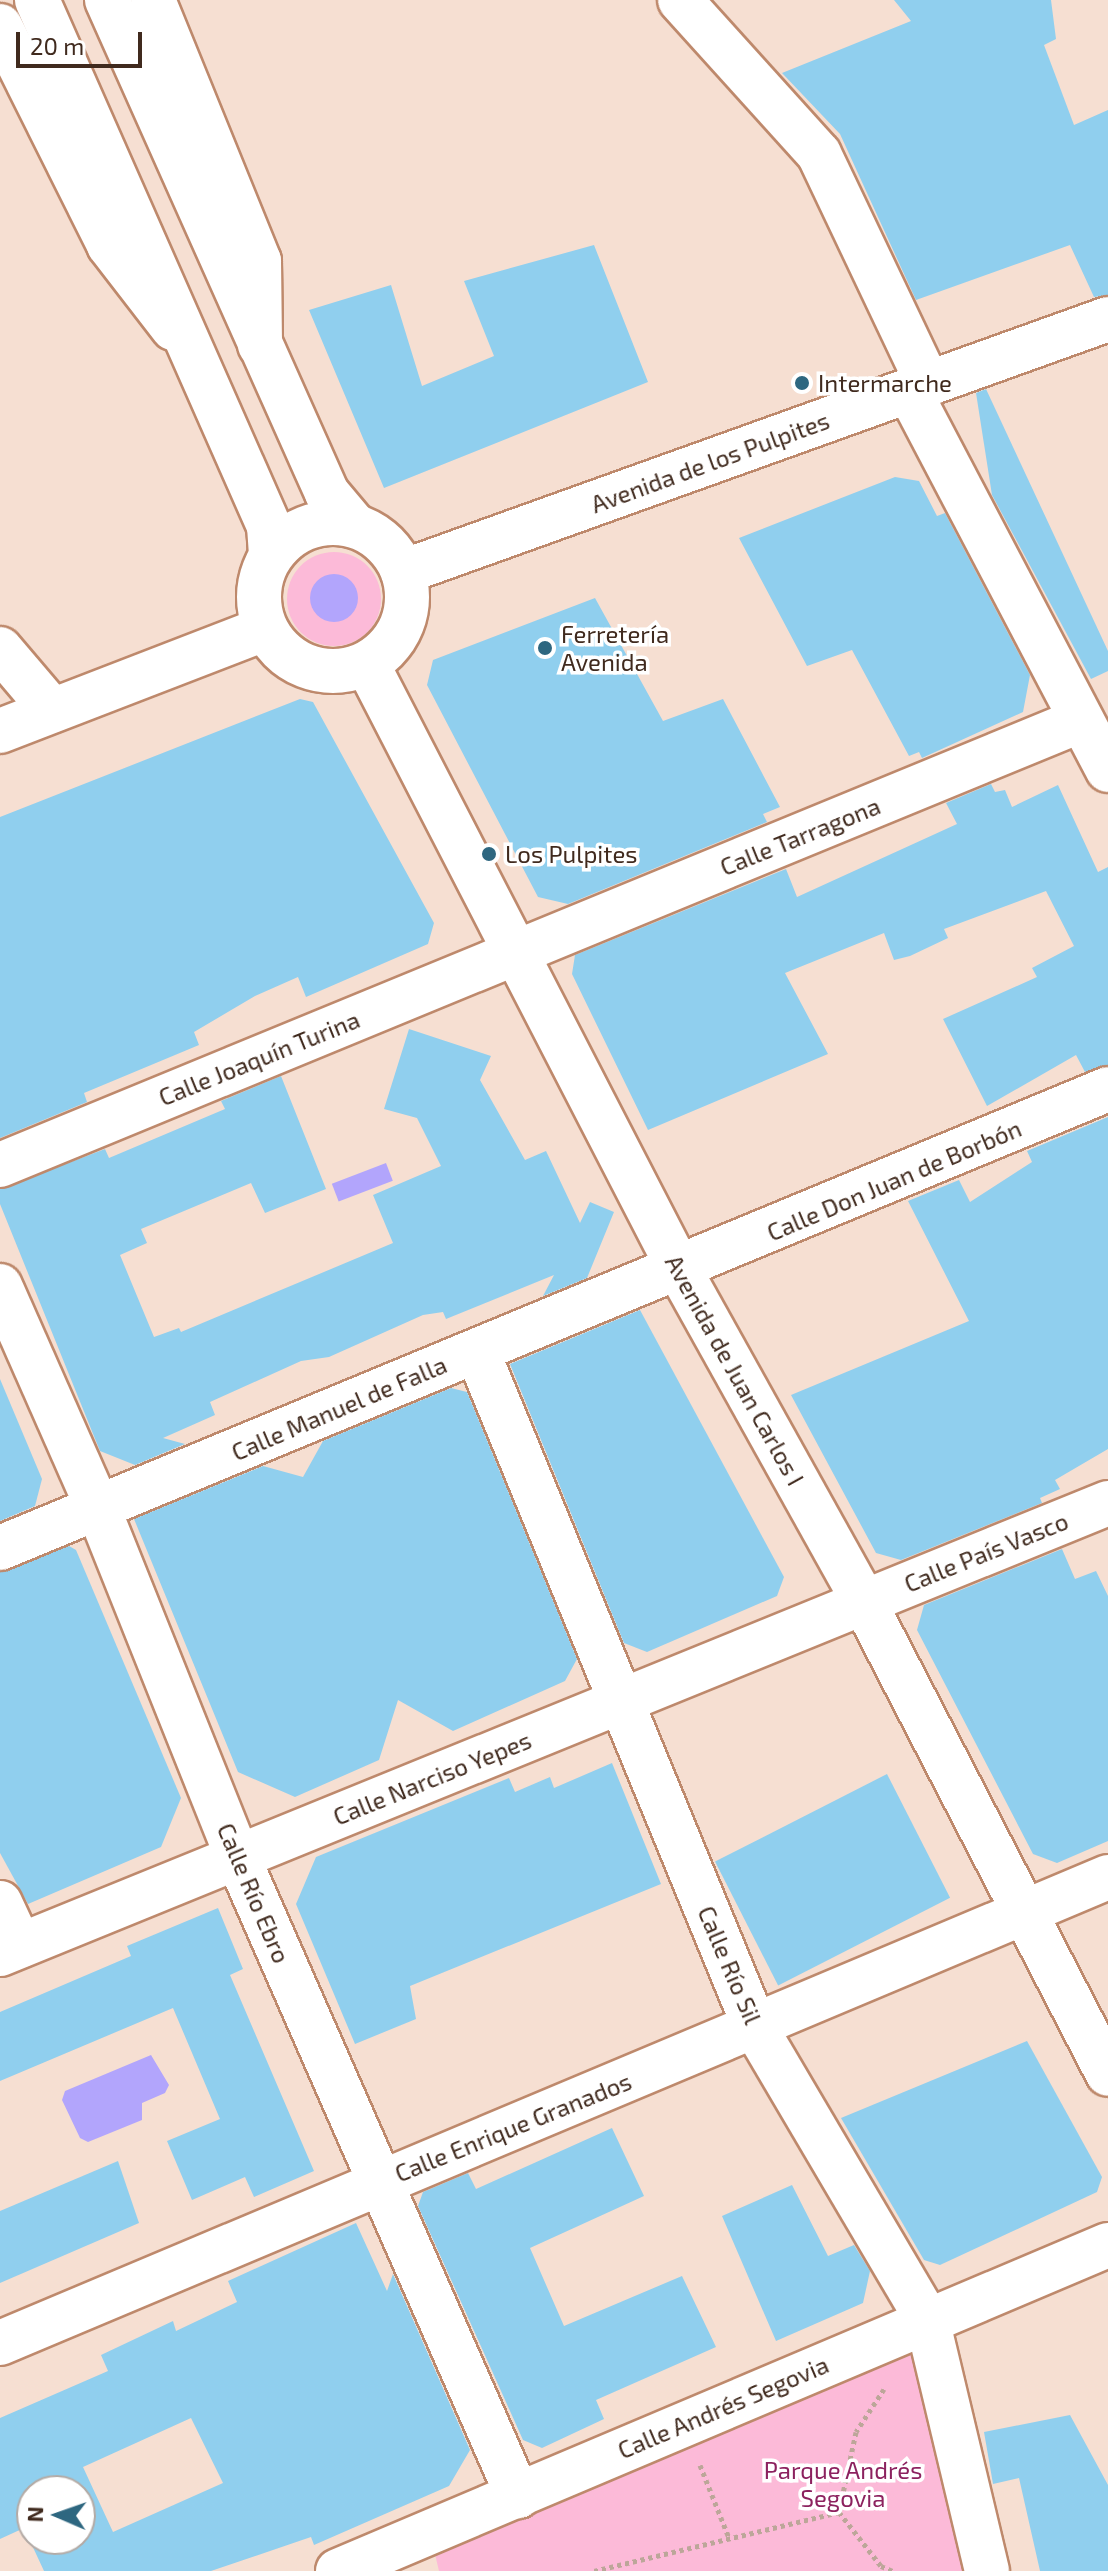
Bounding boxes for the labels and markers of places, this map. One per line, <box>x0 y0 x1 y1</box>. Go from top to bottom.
place label: Intermarche <box>818 369 952 397</box>
marker: Intermarche <box>793 374 811 392</box>
place label: Ferretería Avenida <box>561 620 669 676</box>
marker: Ferretería Avenida <box>536 639 554 657</box>
place label: Los Pulpites <box>505 840 638 868</box>
marker: Los Pulpites <box>480 845 498 863</box>

